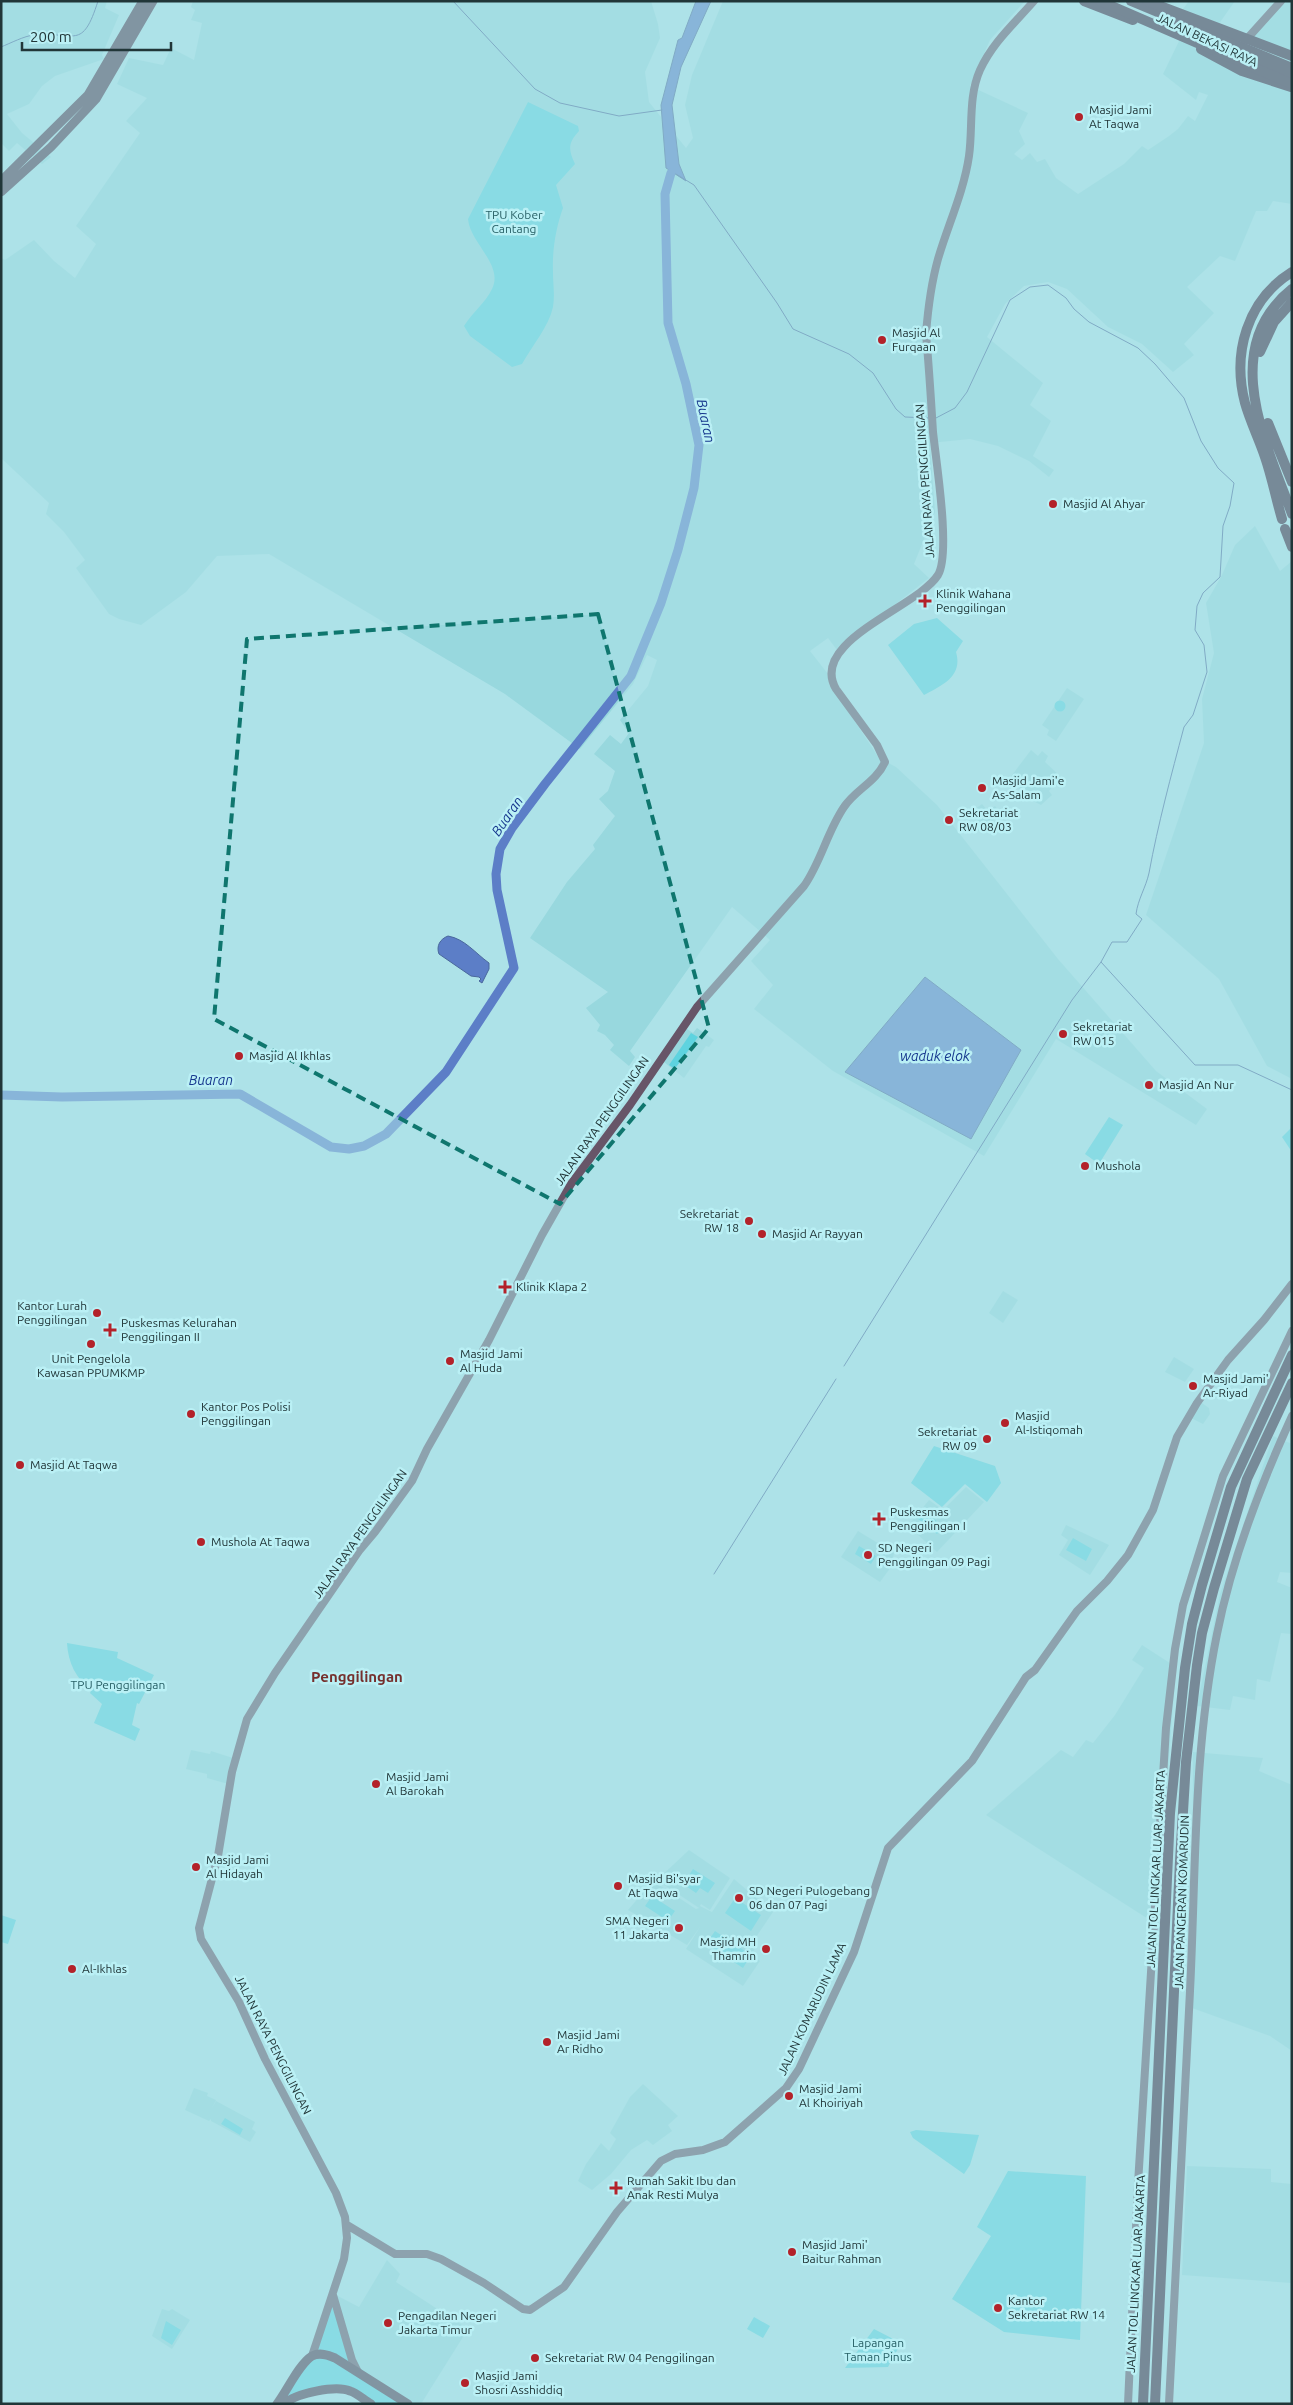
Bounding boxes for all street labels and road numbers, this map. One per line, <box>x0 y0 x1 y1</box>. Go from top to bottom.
street label: JALAN BEKASI RAYA <box>1155 10 1260 69</box>
street label: JALAN RAYA PENGGILINGAN <box>913 404 936 558</box>
street label: JALAN RAYA PENGGILINGAN <box>552 1054 651 1188</box>
street label: JALAN RAYA PENGGILINGAN <box>310 1467 409 1601</box>
street label: JALAN TOL LINGKAR LUAR JAKARTA <box>1144 1770 1167 1968</box>
street label: JALAN PANGERAN KOMARUDIN <box>1172 1815 1191 1989</box>
street label: JALAN KOMARUDIN LAMA <box>775 1940 848 2077</box>
street label: JALAN RAYA PENGGILINGAN <box>233 1973 314 2116</box>
street label: JALAN TOL LINGKAR LUAR JAKARTA <box>1124 2175 1147 2373</box>

